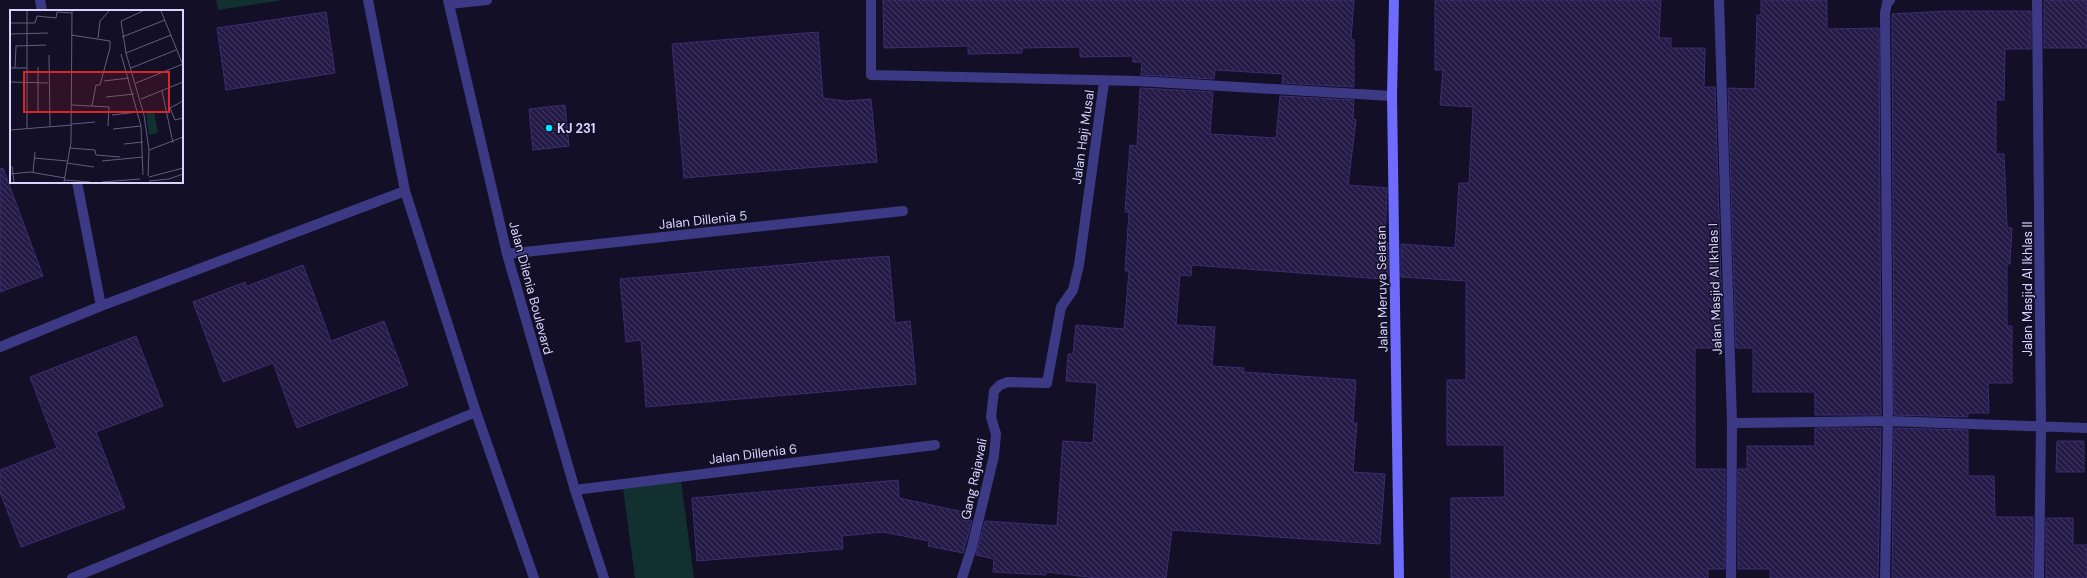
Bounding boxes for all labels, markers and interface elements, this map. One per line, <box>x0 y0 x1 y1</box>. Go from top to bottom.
inset map <box>10 10 183 183</box>
street label: Jalan Haji Musal <box>1068 89 1098 185</box>
place label: KJ 231 <box>557 120 596 137</box>
marker: KJ 231 <box>544 123 554 133</box>
street label: Jalan Dillenia 5 <box>658 207 748 233</box>
street label: Jalan Dilenia Boulevard <box>505 219 557 357</box>
street label: Jalan Masjid Al Ikhlas II <box>2019 222 2036 357</box>
street label: Jalan Masjid Al Ikhlas I <box>1704 223 1726 355</box>
street label: Jalan Meruya Selatan <box>1372 225 1392 353</box>
street label: Gang Rajawali <box>957 437 991 521</box>
street label: Jalan Dillenia 6 <box>708 440 798 468</box>

